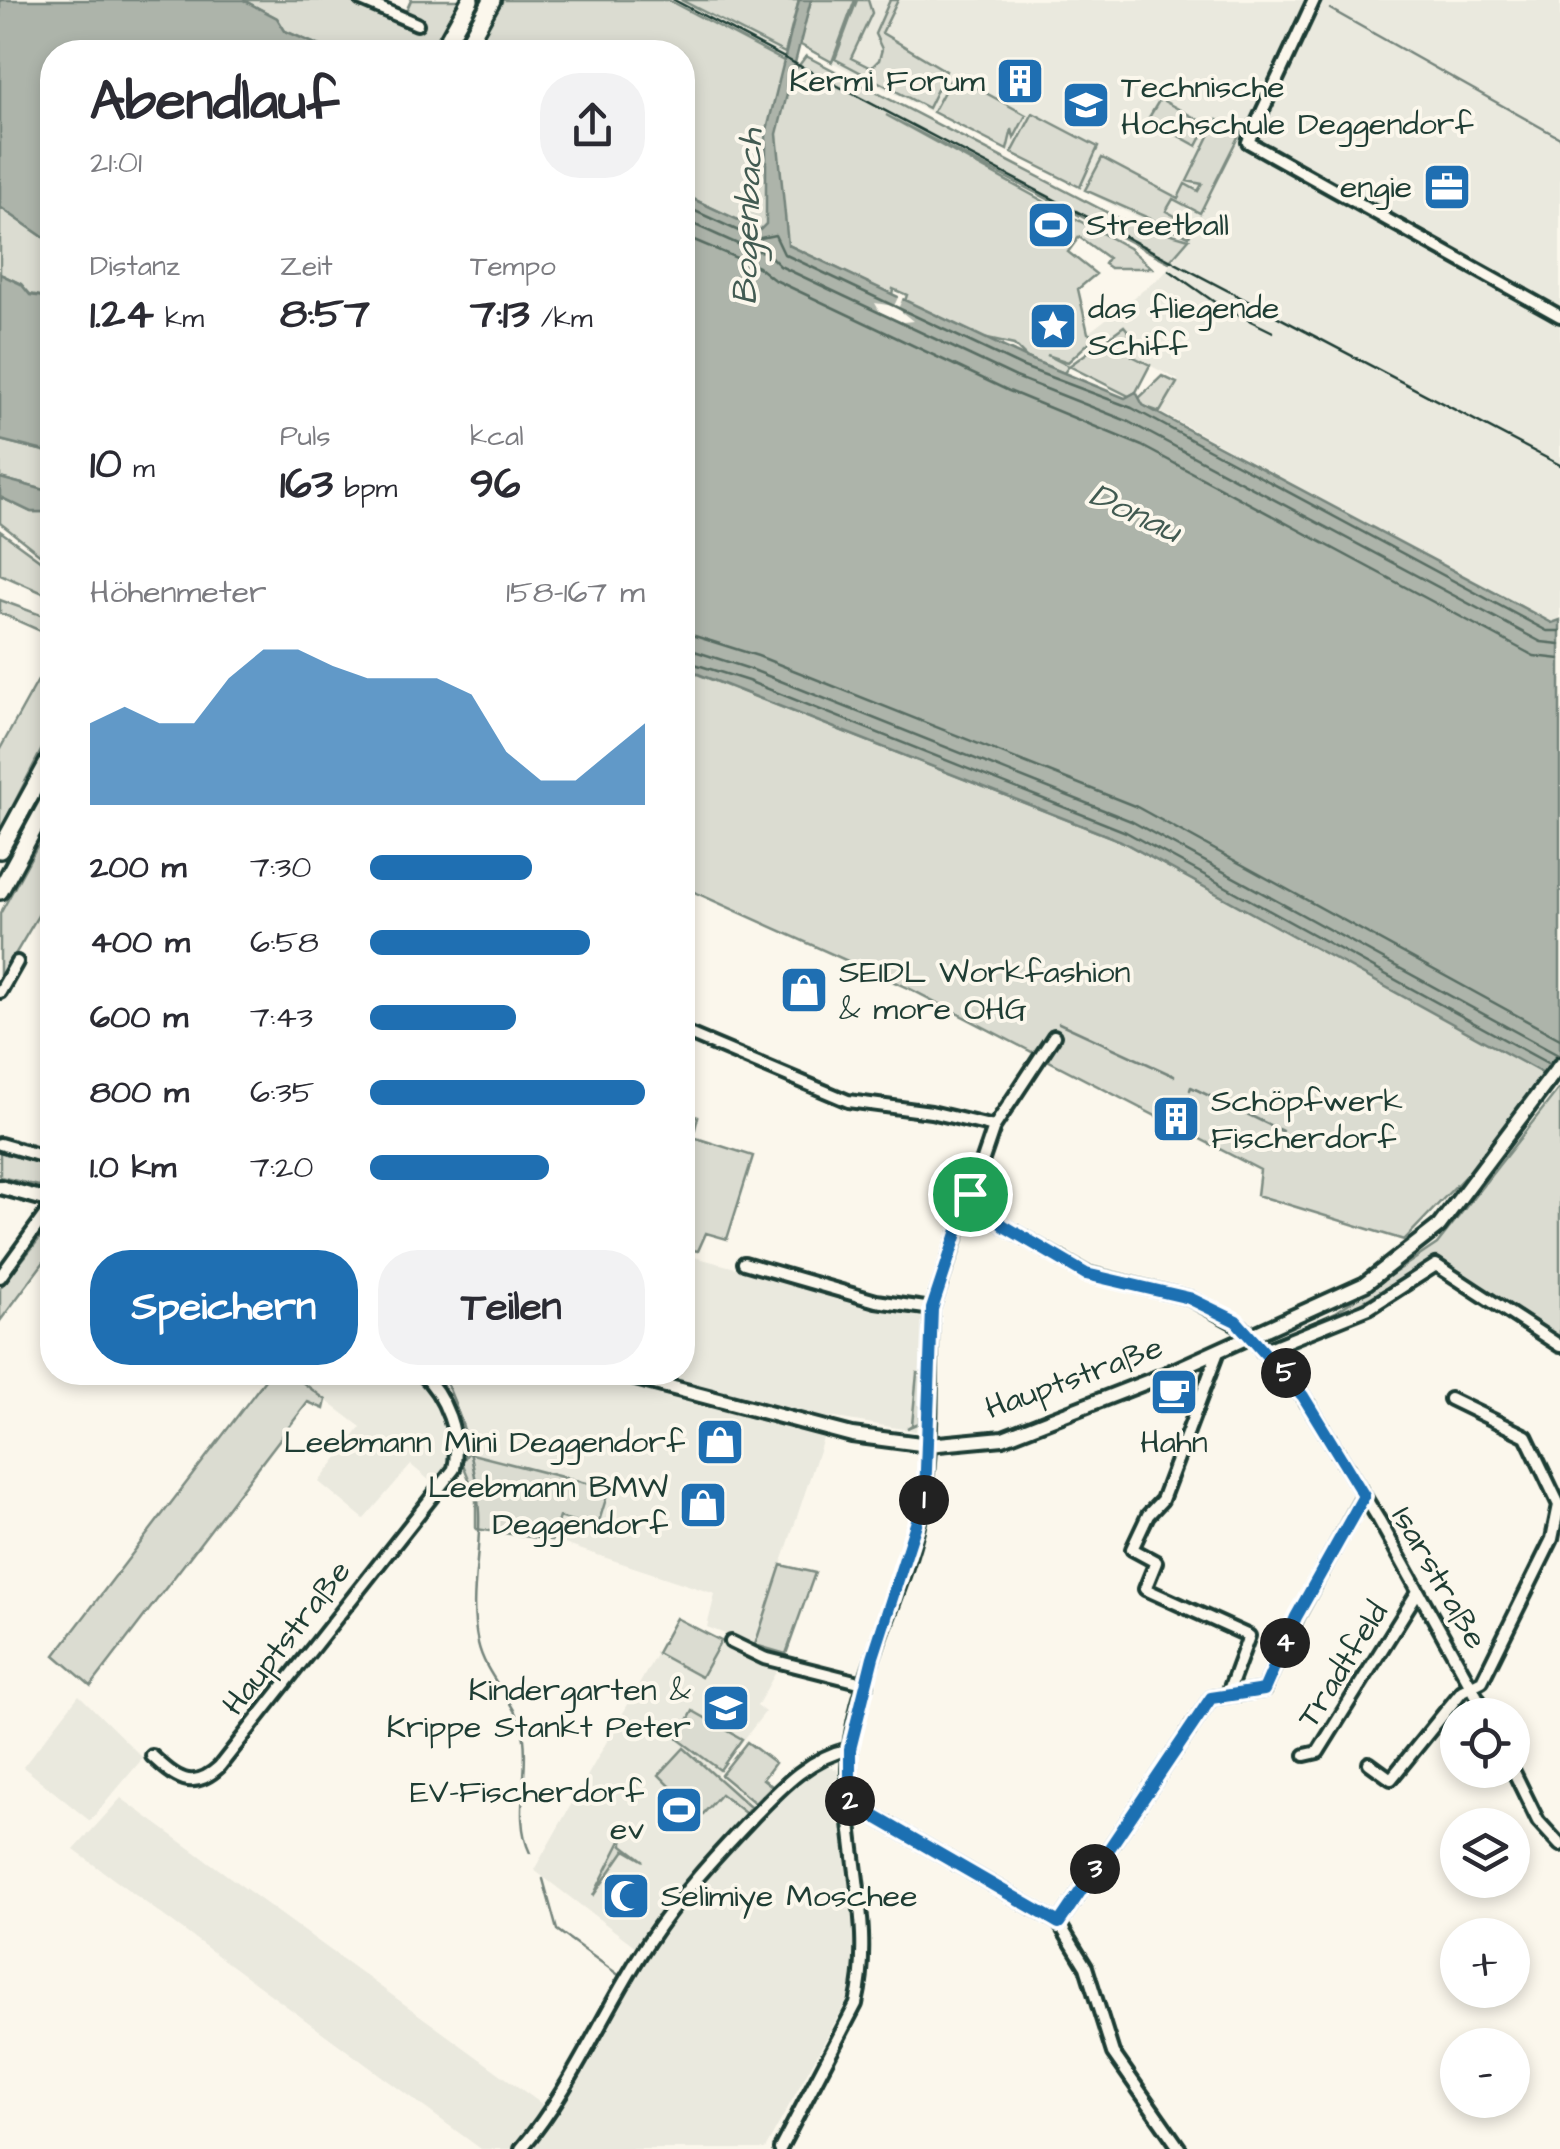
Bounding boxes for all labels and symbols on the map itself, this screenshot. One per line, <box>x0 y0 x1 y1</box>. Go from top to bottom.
building icon: Kermi Forum <box>994 55 1046 107</box>
place label: Kermi Forum <box>789 59 985 104</box>
place label: Technische Hochschule Deggendorf <box>1121 65 1473 147</box>
school or university icon: Technische Hochschule Deggendorf <box>1060 79 1112 131</box>
water label: Bogenbach <box>720 127 777 306</box>
office icon: engie <box>1421 161 1473 213</box>
place label: engie <box>1340 165 1412 210</box>
sports icon: Streetball <box>1025 199 1077 251</box>
place label: Streetball <box>1086 203 1229 248</box>
place label: das fliegende Schiff <box>1088 286 1279 368</box>
place icon: das fliegende Schiff <box>1027 300 1079 352</box>
water label: Donau <box>1081 471 1191 556</box>
place label: SEIDL Workfashion & more OHG <box>839 950 1131 1032</box>
shop icon: SEIDL Workfashion & more OHG <box>778 964 830 1016</box>
place label: Schöpfwerk Fischerdorf <box>1211 1079 1403 1161</box>
building icon: Schöpfwerk Fischerdorf <box>1150 1093 1202 1145</box>
pin <box>928 1152 1013 1237</box>
street label: Hauptstraße <box>979 1325 1169 1431</box>
pin: 5 <box>1261 1348 1311 1398</box>
cafe icon: Hahn <box>1148 1366 1200 1418</box>
shop icon: Leebmann Mini Deggendorf <box>694 1416 746 1468</box>
place label: Leebmann Mini Deggendorf <box>284 1420 685 1465</box>
place label: Hahn <box>1140 1420 1208 1465</box>
place label: Leebmann BMW Deggendorf <box>428 1465 668 1547</box>
pin: 1 <box>899 1475 949 1525</box>
shop icon: Leebmann BMW Deggendorf <box>677 1479 729 1531</box>
street label: Isarstraße <box>1380 1498 1498 1658</box>
street label: Hauptstraße <box>212 1551 362 1725</box>
street label: Tradtfeld <box>1287 1593 1399 1737</box>
pin: 4 <box>1260 1618 1310 1668</box>
place label: Kindergarten & Krippe Stankt Peter <box>387 1668 692 1750</box>
school or university icon: Kindergarten & Krippe Stankt Peter <box>700 1682 752 1734</box>
place label: EV-Fischerdorf ev <box>410 1770 644 1852</box>
pin: 2 <box>825 1776 875 1826</box>
sports icon: EV-Fischerdorf ev <box>653 1784 705 1836</box>
pin: 3 <box>1070 1844 1120 1894</box>
mosque icon: Selimiye Moschee <box>600 1870 652 1922</box>
place label: Selimiye Moschee <box>661 1874 917 1919</box>

